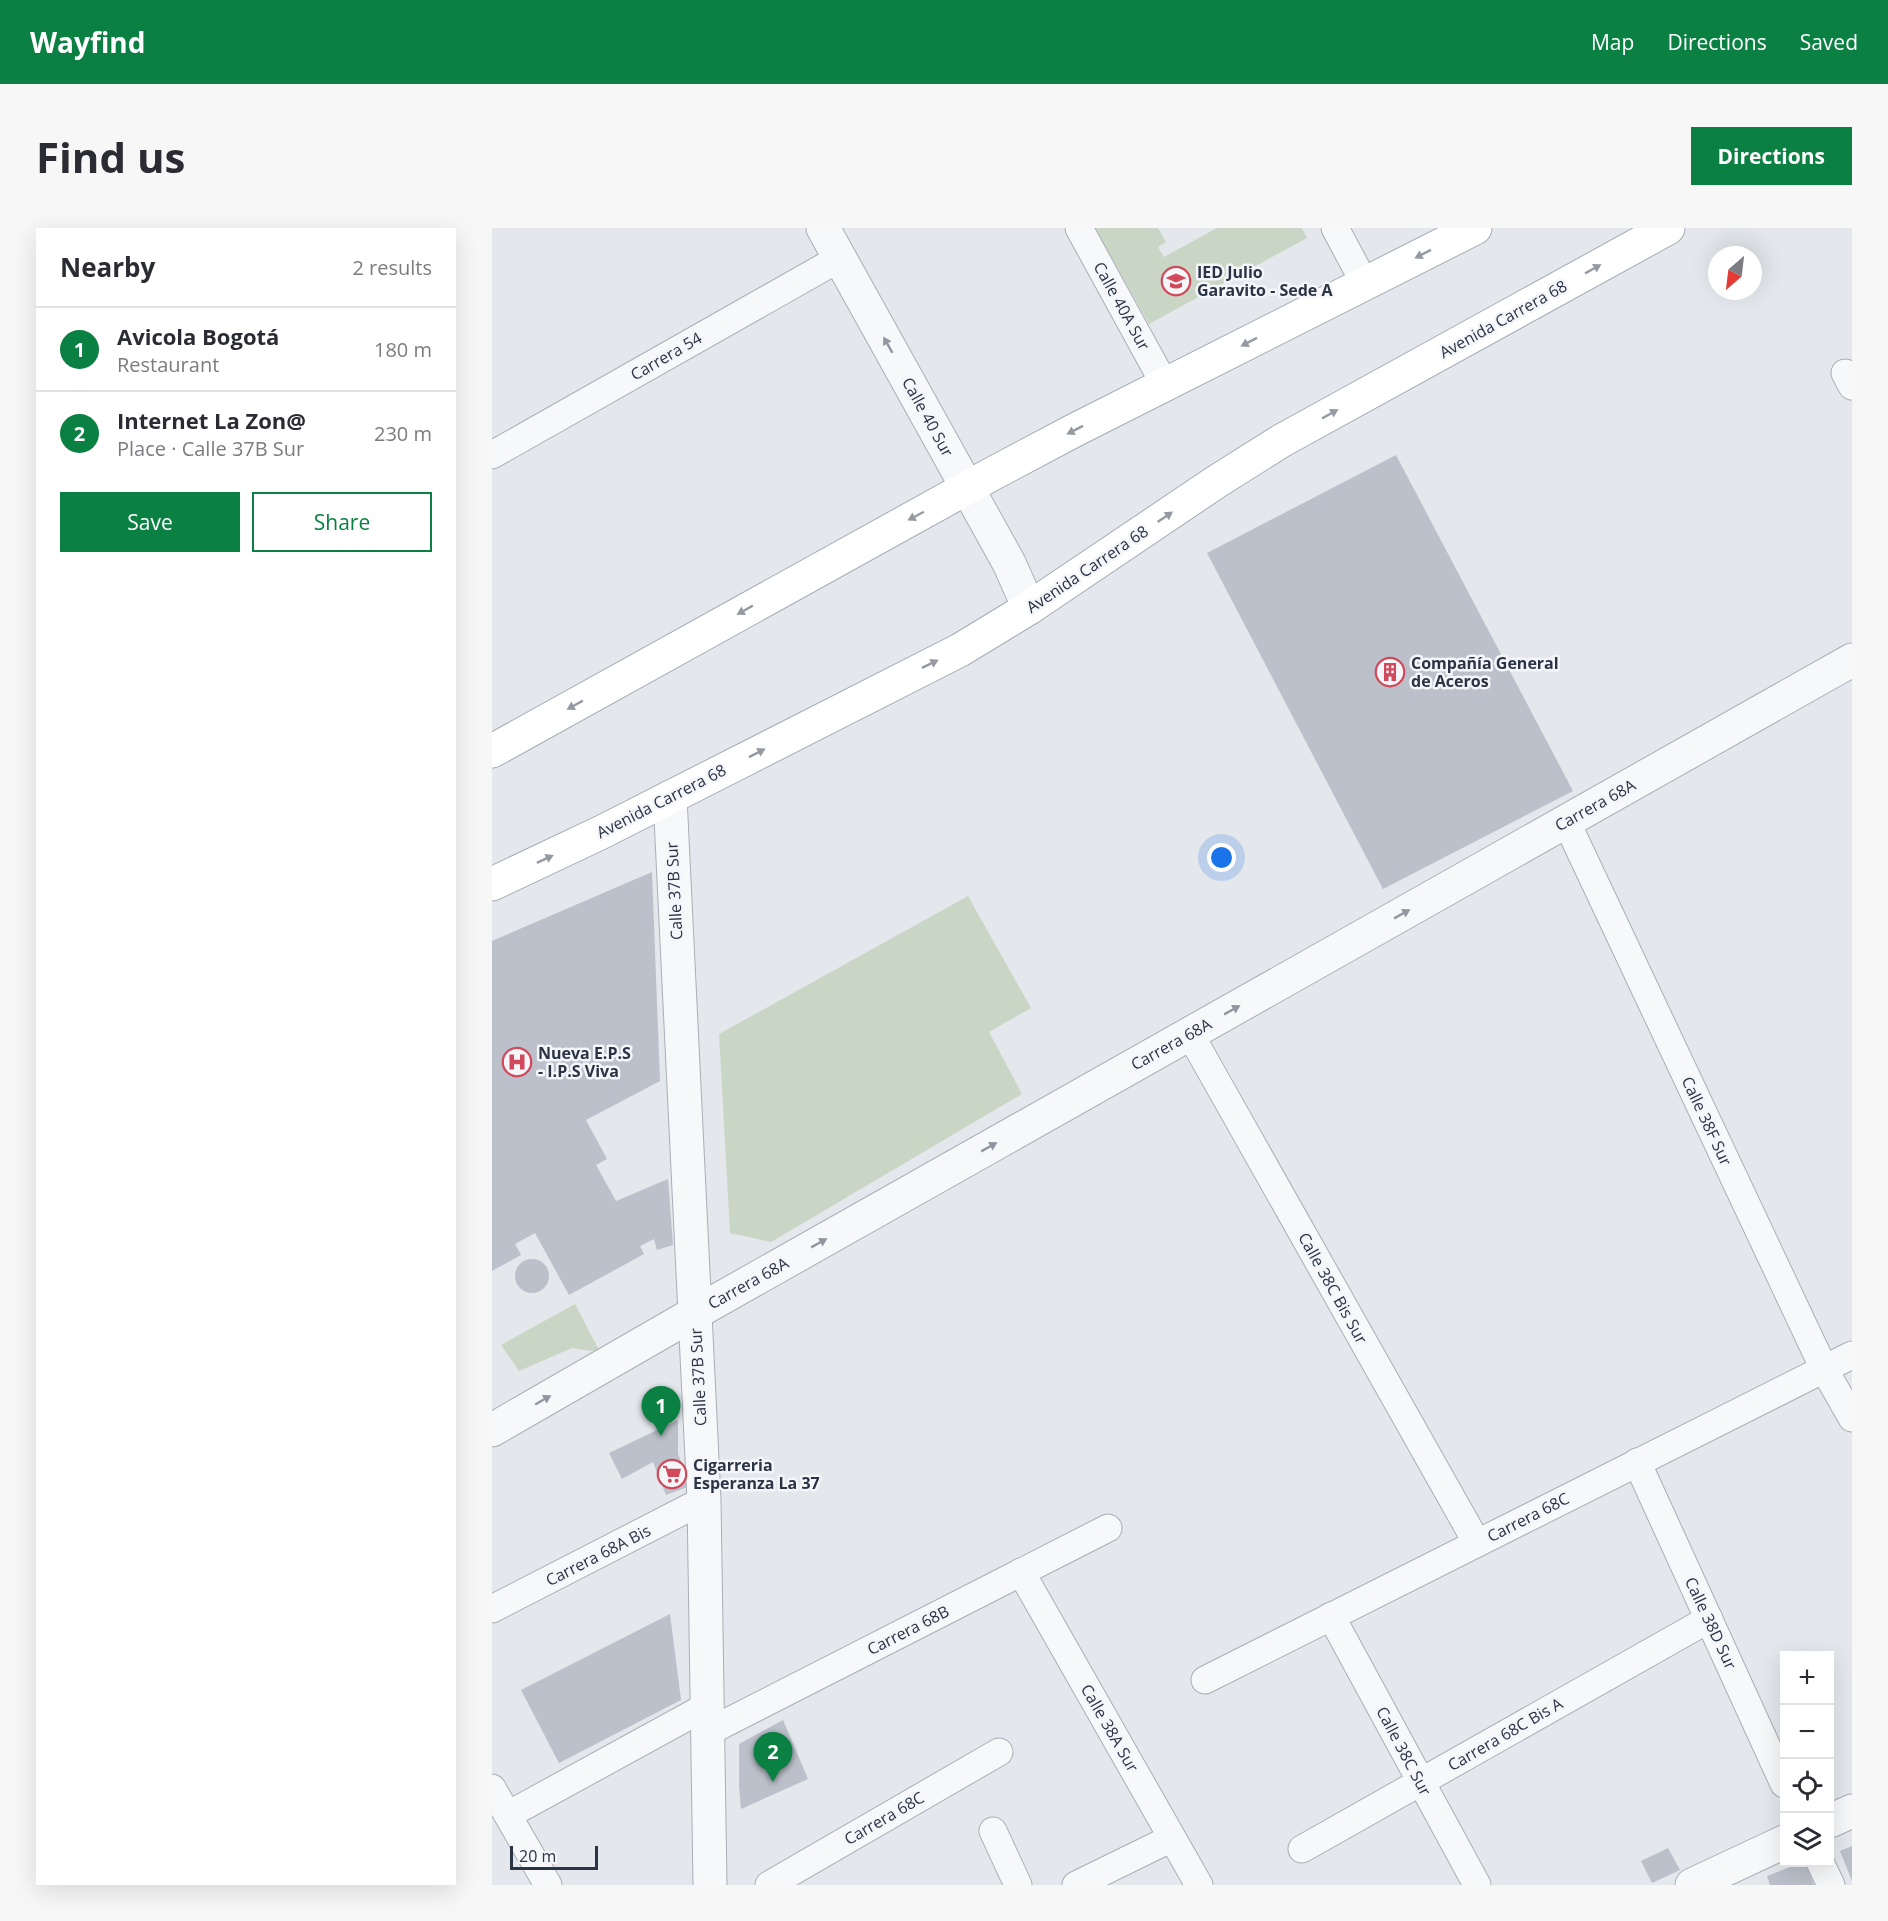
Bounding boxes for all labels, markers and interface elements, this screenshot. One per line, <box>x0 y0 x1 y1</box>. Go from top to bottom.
text: Wayfind <box>30 23 145 61</box>
text: Map <box>1591 28 1634 56</box>
text: Directions <box>1667 28 1767 56</box>
text: Saved <box>1800 28 1858 56</box>
button: Directions <box>1691 127 1852 185</box>
text: Find us <box>36 128 185 185</box>
north arrow <box>1708 246 1762 300</box>
text: Nearby <box>60 249 155 285</box>
one-way arrow <box>1415 250 1432 259</box>
text: 2 results <box>352 254 432 281</box>
street label: Calle 40A Sur <box>1089 258 1156 355</box>
place label: IED Julio Garavito - Sede A <box>1197 261 1333 301</box>
one-way arrow <box>1585 264 1602 274</box>
school or university icon: IED Julio Garavito - Sede A <box>1160 265 1192 297</box>
street label: Avenida Carrera 68 <box>1435 275 1571 363</box>
text: Avicola Bogotá <box>117 321 279 351</box>
street label: Carrera 54 <box>626 327 706 385</box>
text: 1 <box>74 336 85 363</box>
text: 180 m <box>374 336 432 363</box>
one-way arrow <box>883 336 893 353</box>
one-way arrow <box>1240 337 1257 347</box>
text: Restaurant <box>117 351 219 378</box>
street label: Calle 40 Sur <box>897 373 959 461</box>
text: Internet La Zon@ <box>117 405 306 435</box>
one-way arrow <box>1322 409 1339 419</box>
text: 2 <box>74 420 85 447</box>
text: 230 m <box>374 420 432 447</box>
one-way arrow <box>1066 425 1083 435</box>
text: Place · Calle 37B Sur <box>117 435 304 462</box>
button: Save <box>60 492 240 552</box>
button: Share <box>252 492 432 552</box>
one-way arrow <box>907 511 924 521</box>
one-way arrow <box>1157 512 1173 523</box>
street label: Avenida Carrera 68 <box>1022 520 1152 618</box>
one-way arrow <box>736 605 753 615</box>
place label: Compañía General de Aceros <box>1411 652 1559 692</box>
building icon: Compañía General de Aceros <box>1374 656 1406 688</box>
one-way arrow <box>922 659 939 669</box>
one-way arrow <box>567 700 583 711</box>
one-way arrow <box>748 748 765 757</box>
street label: Avenida Carrera 68 <box>592 759 730 843</box>
street label: Carrera 68A <box>1551 773 1640 836</box>
street label: Calle 37B Sur <box>660 841 688 941</box>
your location <box>1207 843 1236 872</box>
one-way arrow <box>536 855 553 864</box>
one-way arrow <box>1394 909 1411 919</box>
one-way arrow <box>1224 1005 1241 1015</box>
street label: Carrera 68A <box>1127 1012 1216 1075</box>
place label: Nueva E.P.S - I.P.S Viva <box>538 1042 631 1082</box>
hospital icon: Nueva E.P.S - I.P.S Viva <box>501 1046 533 1078</box>
street label: Calle 38F Sur <box>1677 1073 1737 1170</box>
one-way arrow <box>981 1142 998 1152</box>
street label: Calle 38C Bis Sur <box>1293 1228 1373 1348</box>
one-way arrow <box>811 1238 828 1248</box>
street label: Carrera 68A <box>704 1251 793 1314</box>
street label: Calle 37B Sur <box>684 1327 712 1427</box>
pin: 1 <box>642 1386 680 1436</box>
one-way arrow <box>535 1395 551 1406</box>
place label: Cigarreria Esperanza La 37 <box>693 1454 820 1494</box>
supermarket icon: Cigarreria Esperanza La 37 <box>656 1458 688 1490</box>
street label: Carrera 68C <box>1483 1487 1573 1547</box>
street label: Carrera 68A Bis <box>542 1519 654 1591</box>
street label: Calle 38D Sur <box>1680 1573 1742 1673</box>
street label: Carrera 68B <box>863 1600 953 1660</box>
map controls <box>1780 1651 1834 1867</box>
button: + <box>1780 1651 1834 1705</box>
street label: Calle 38A Sur <box>1076 1680 1144 1776</box>
street label: Carrera 68C Bis A <box>1443 1692 1567 1776</box>
street label: Calle 38C Sur <box>1371 1703 1437 1800</box>
button: − <box>1780 1705 1834 1759</box>
pin: 2 <box>754 1732 792 1782</box>
button: locate <box>1780 1759 1834 1813</box>
street label: Carrera 68C <box>840 1786 928 1850</box>
button: layers <box>1780 1813 1834 1867</box>
scale bar <box>510 1843 598 1870</box>
text: 20 m <box>519 1845 556 1867</box>

